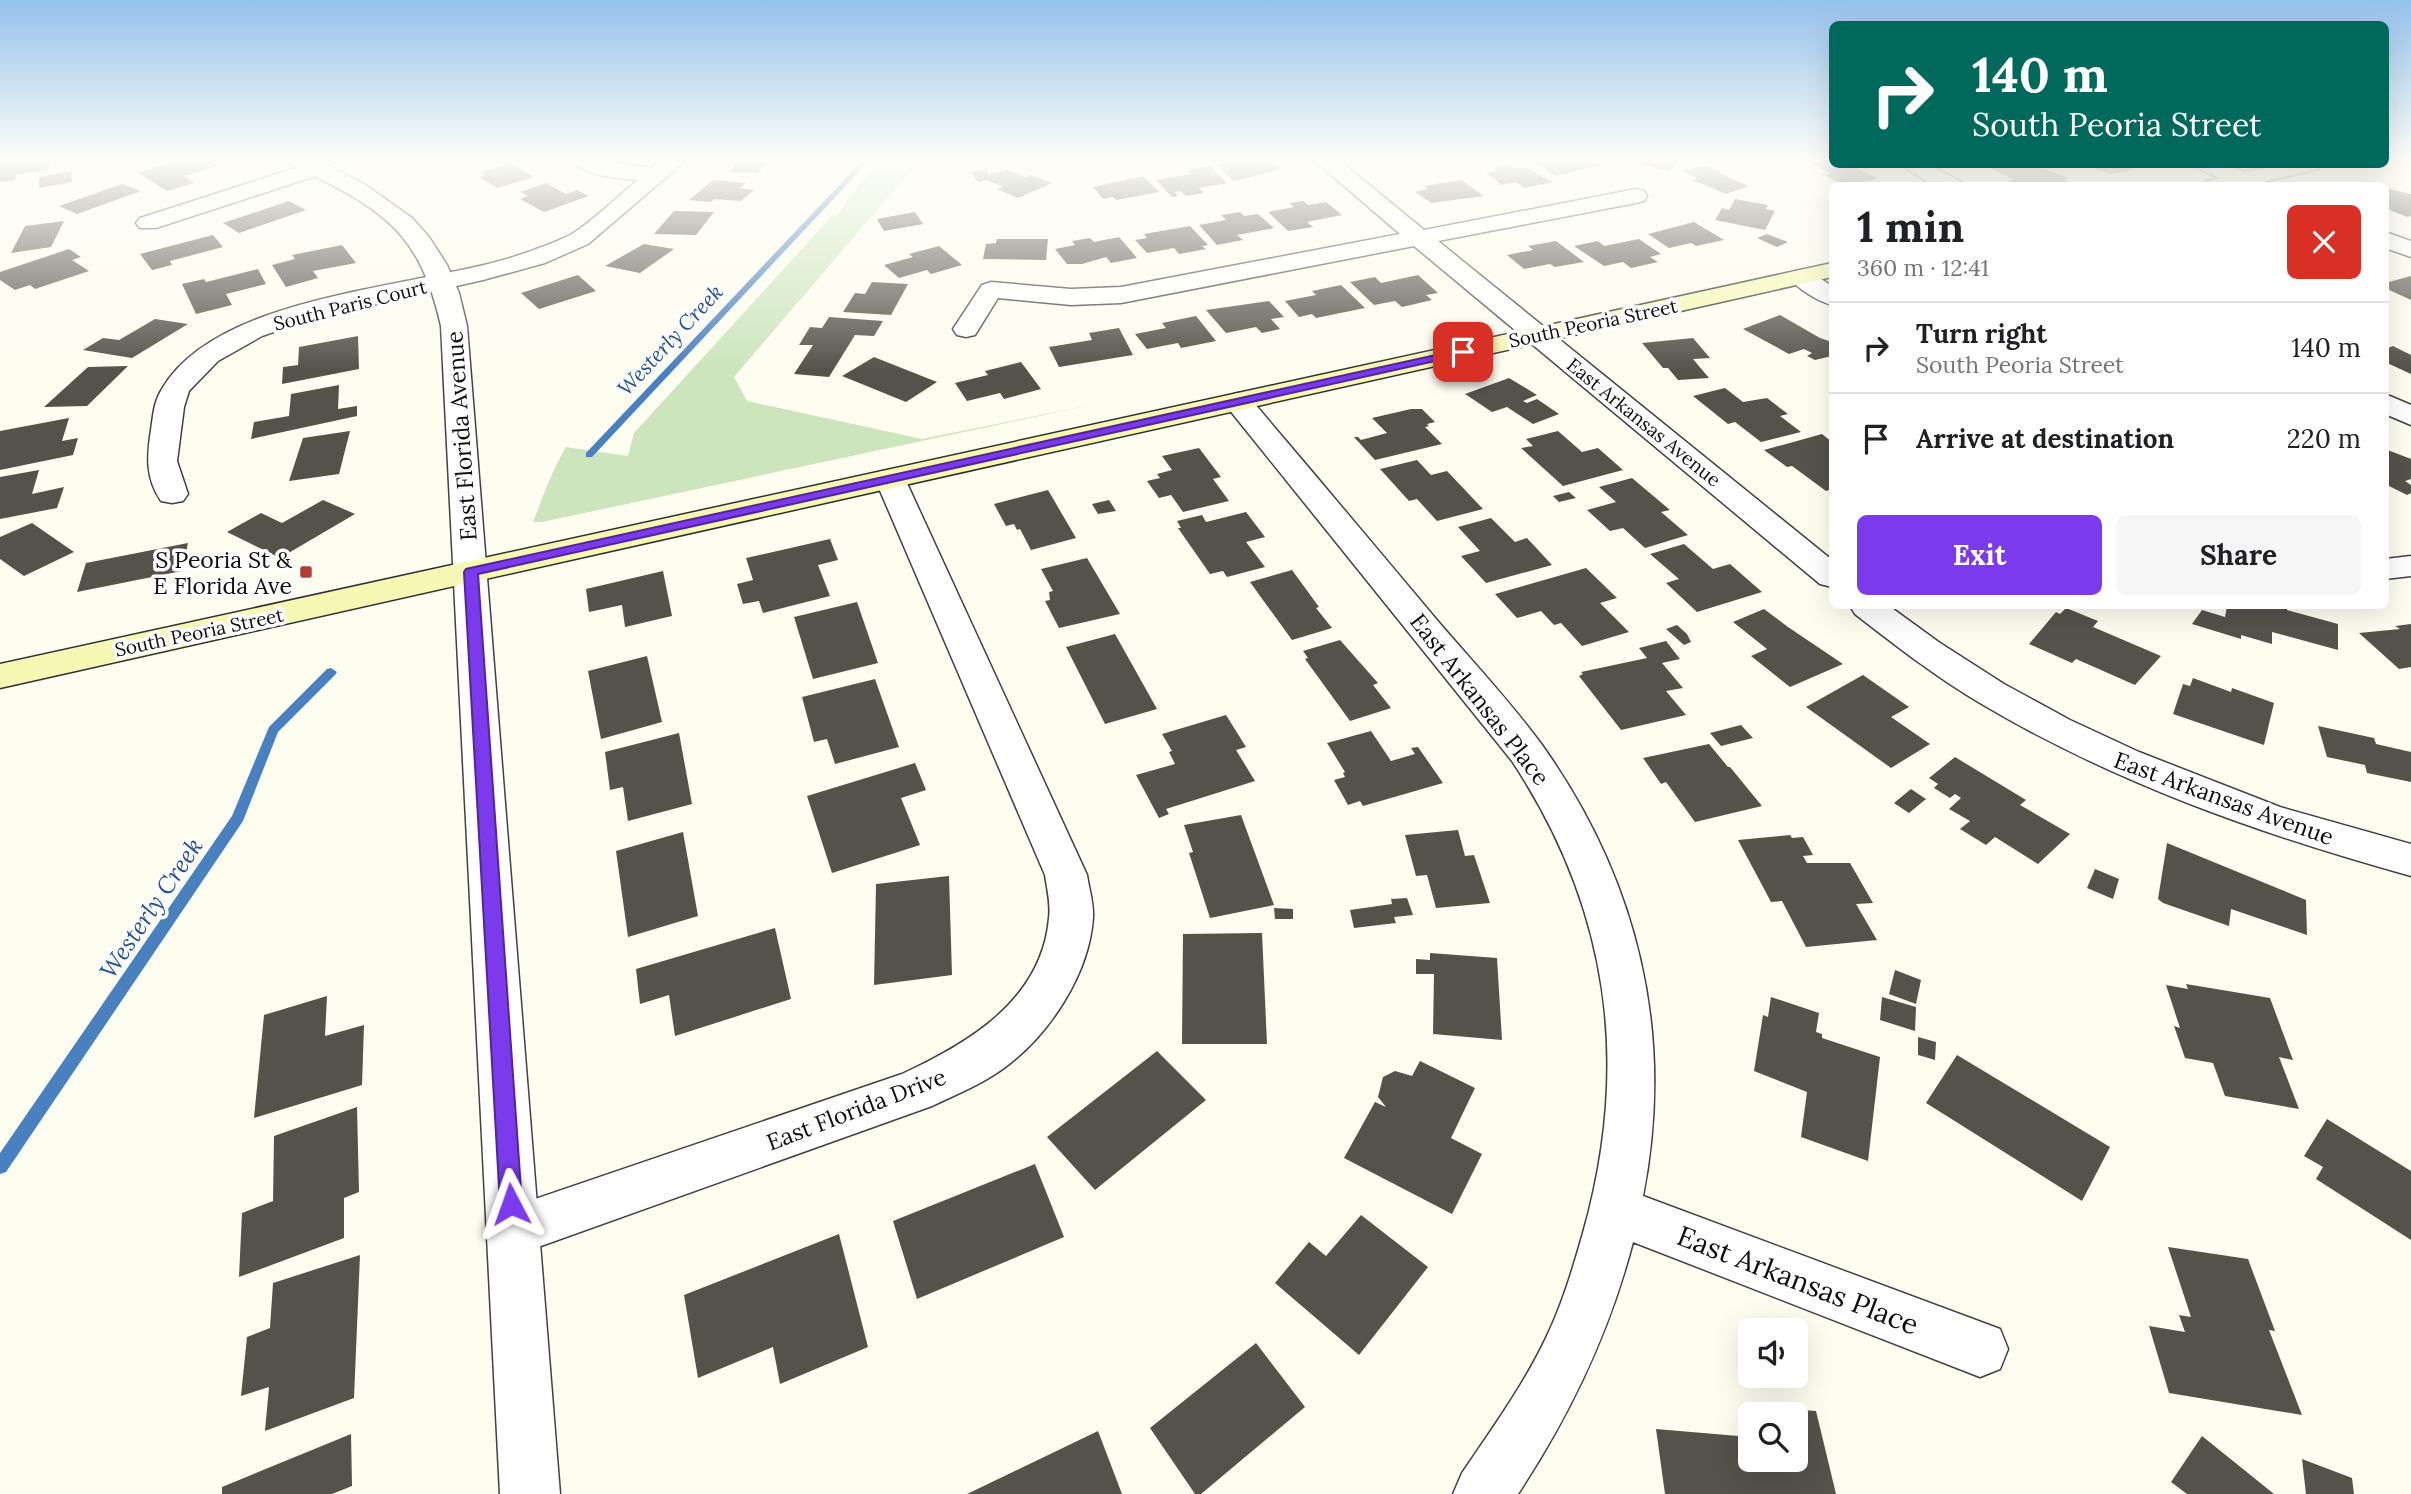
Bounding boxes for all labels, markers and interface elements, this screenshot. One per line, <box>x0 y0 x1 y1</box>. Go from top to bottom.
text: 140 m <box>1972 43 2108 105</box>
icon: right <box>1857 49 1948 140</box>
text: South Peoria Street <box>1972 104 2261 145</box>
text: 1 min <box>1857 200 1964 254</box>
button: close <box>2287 205 2361 279</box>
text: 360 m · 12:41 <box>1857 253 1989 282</box>
street label: South Paris Court <box>271 274 430 336</box>
water label: Westerly Creek <box>611 279 729 401</box>
street label: South Peoria Street <box>1506 293 1680 353</box>
text: Turn right <box>1916 317 2047 350</box>
pin <box>1433 322 1493 382</box>
icon: right <box>1857 329 1895 367</box>
street label: East Florida Avenue <box>439 330 483 542</box>
text: 140 m <box>2291 331 2361 364</box>
icon: arrive <box>1444 333 1482 371</box>
text: South Peoria Street <box>1916 350 2124 379</box>
street label: East Arkansas Avenue <box>1562 352 1726 492</box>
icon: arrive <box>1857 420 1895 458</box>
text: Arrive at destination <box>1916 422 2174 455</box>
text: 220 m <box>2287 422 2361 455</box>
button: Exit <box>1857 515 2102 595</box>
button: Share <box>2116 515 2361 595</box>
place label: S Peoria St & E Florida Ave <box>153 545 293 600</box>
marker: S Peoria St & E Florida Ave <box>298 564 314 580</box>
street label: South Peoria Street <box>112 602 286 662</box>
street label: East Arkansas Place <box>1404 607 1556 791</box>
street label: East Arkansas Avenue <box>2110 745 2338 851</box>
water label: Westerly Creek <box>93 832 209 984</box>
street label: East Florida Drive <box>762 1061 950 1157</box>
position arrow <box>474 1167 548 1241</box>
street label: East Arkansas Place <box>1672 1217 1924 1343</box>
map controls <box>1738 1318 1808 1472</box>
button: sound <box>1738 1318 1808 1388</box>
button: search <box>1738 1402 1808 1472</box>

